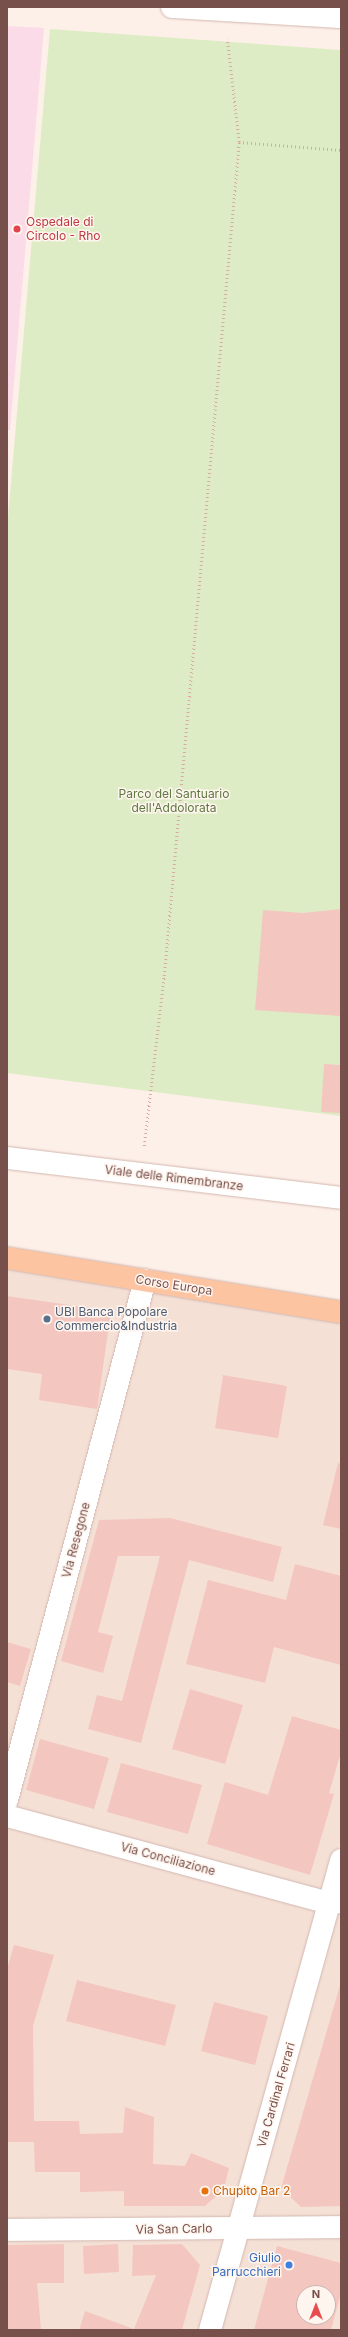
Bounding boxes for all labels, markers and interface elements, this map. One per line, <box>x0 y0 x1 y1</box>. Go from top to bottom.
place label: Ospedale di Circolo - Rho <box>26 215 100 243</box>
marker: Ospedale di Circolo - Rho <box>11 223 23 235</box>
park label: Parco del Santuario dell'Addolorata <box>119 787 229 815</box>
street label: Viale delle Rimembranze <box>104 1162 244 1194</box>
street label: Corso Europa <box>135 1272 213 1298</box>
place label: UBI Banca Popolare Commercio&Industria <box>55 1305 177 1333</box>
marker: UBI Banca Popolare Commercio&Industria <box>42 1314 52 1324</box>
street label: Via Resegone <box>59 1501 93 1579</box>
street label: Via Conciliazione <box>119 1839 217 1879</box>
street label: Via Cardinal Ferrari <box>254 2041 298 2149</box>
place label: Chupito Bar 2 <box>213 2184 290 2198</box>
marker: Chupito Bar 2 <box>200 2186 210 2196</box>
street label: Via San Carlo <box>136 2221 212 2237</box>
place label: Giulio Parrucchieri <box>212 2251 281 2279</box>
marker: Giulio Parrucchieri <box>284 2260 294 2270</box>
north arrow <box>296 2285 336 2325</box>
text: N <box>312 2287 320 2301</box>

